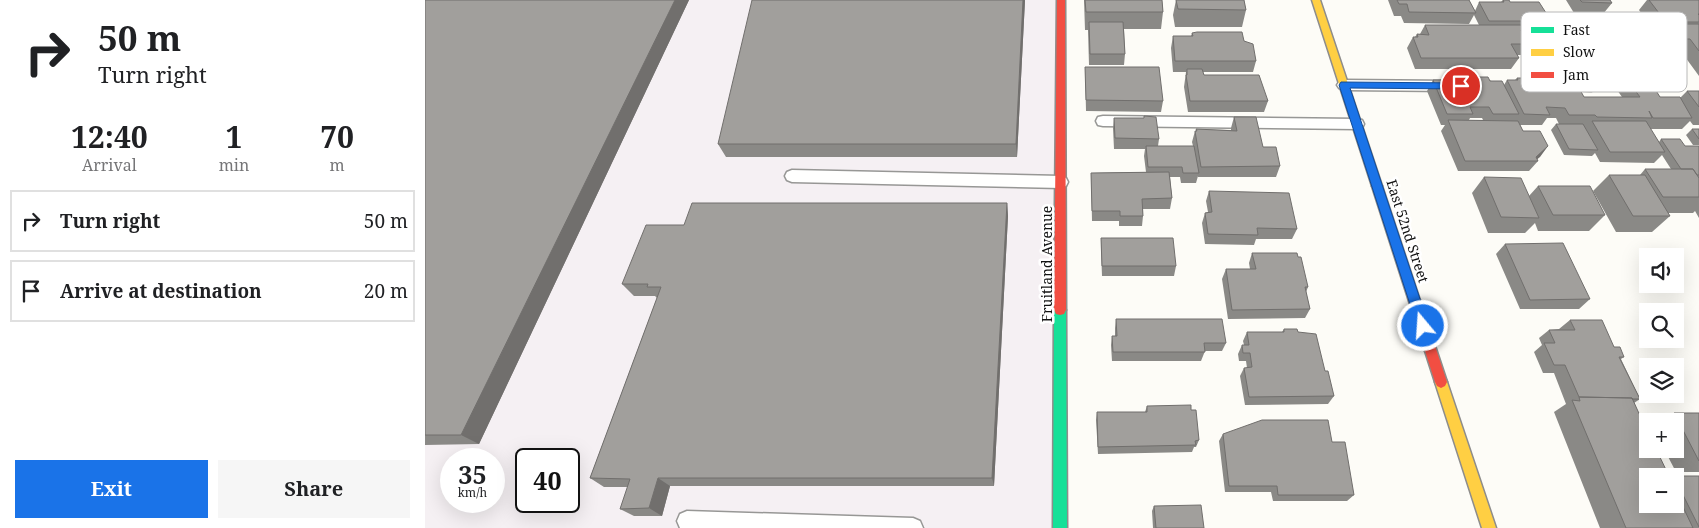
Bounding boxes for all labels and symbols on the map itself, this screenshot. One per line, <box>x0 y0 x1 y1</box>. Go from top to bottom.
legend <box>1521 12 1687 92</box>
text: Fast <box>1563 20 1590 39</box>
text: Slow <box>1563 42 1596 61</box>
pin <box>1440 65 1482 107</box>
text: Jam <box>1562 65 1589 84</box>
street label: East 52nd Street <box>1382 177 1434 285</box>
street label: Fruitland Avenue <box>1037 206 1056 322</box>
position arrow <box>1396 299 1448 351</box>
speed limit sign: 40 <box>515 448 580 513</box>

